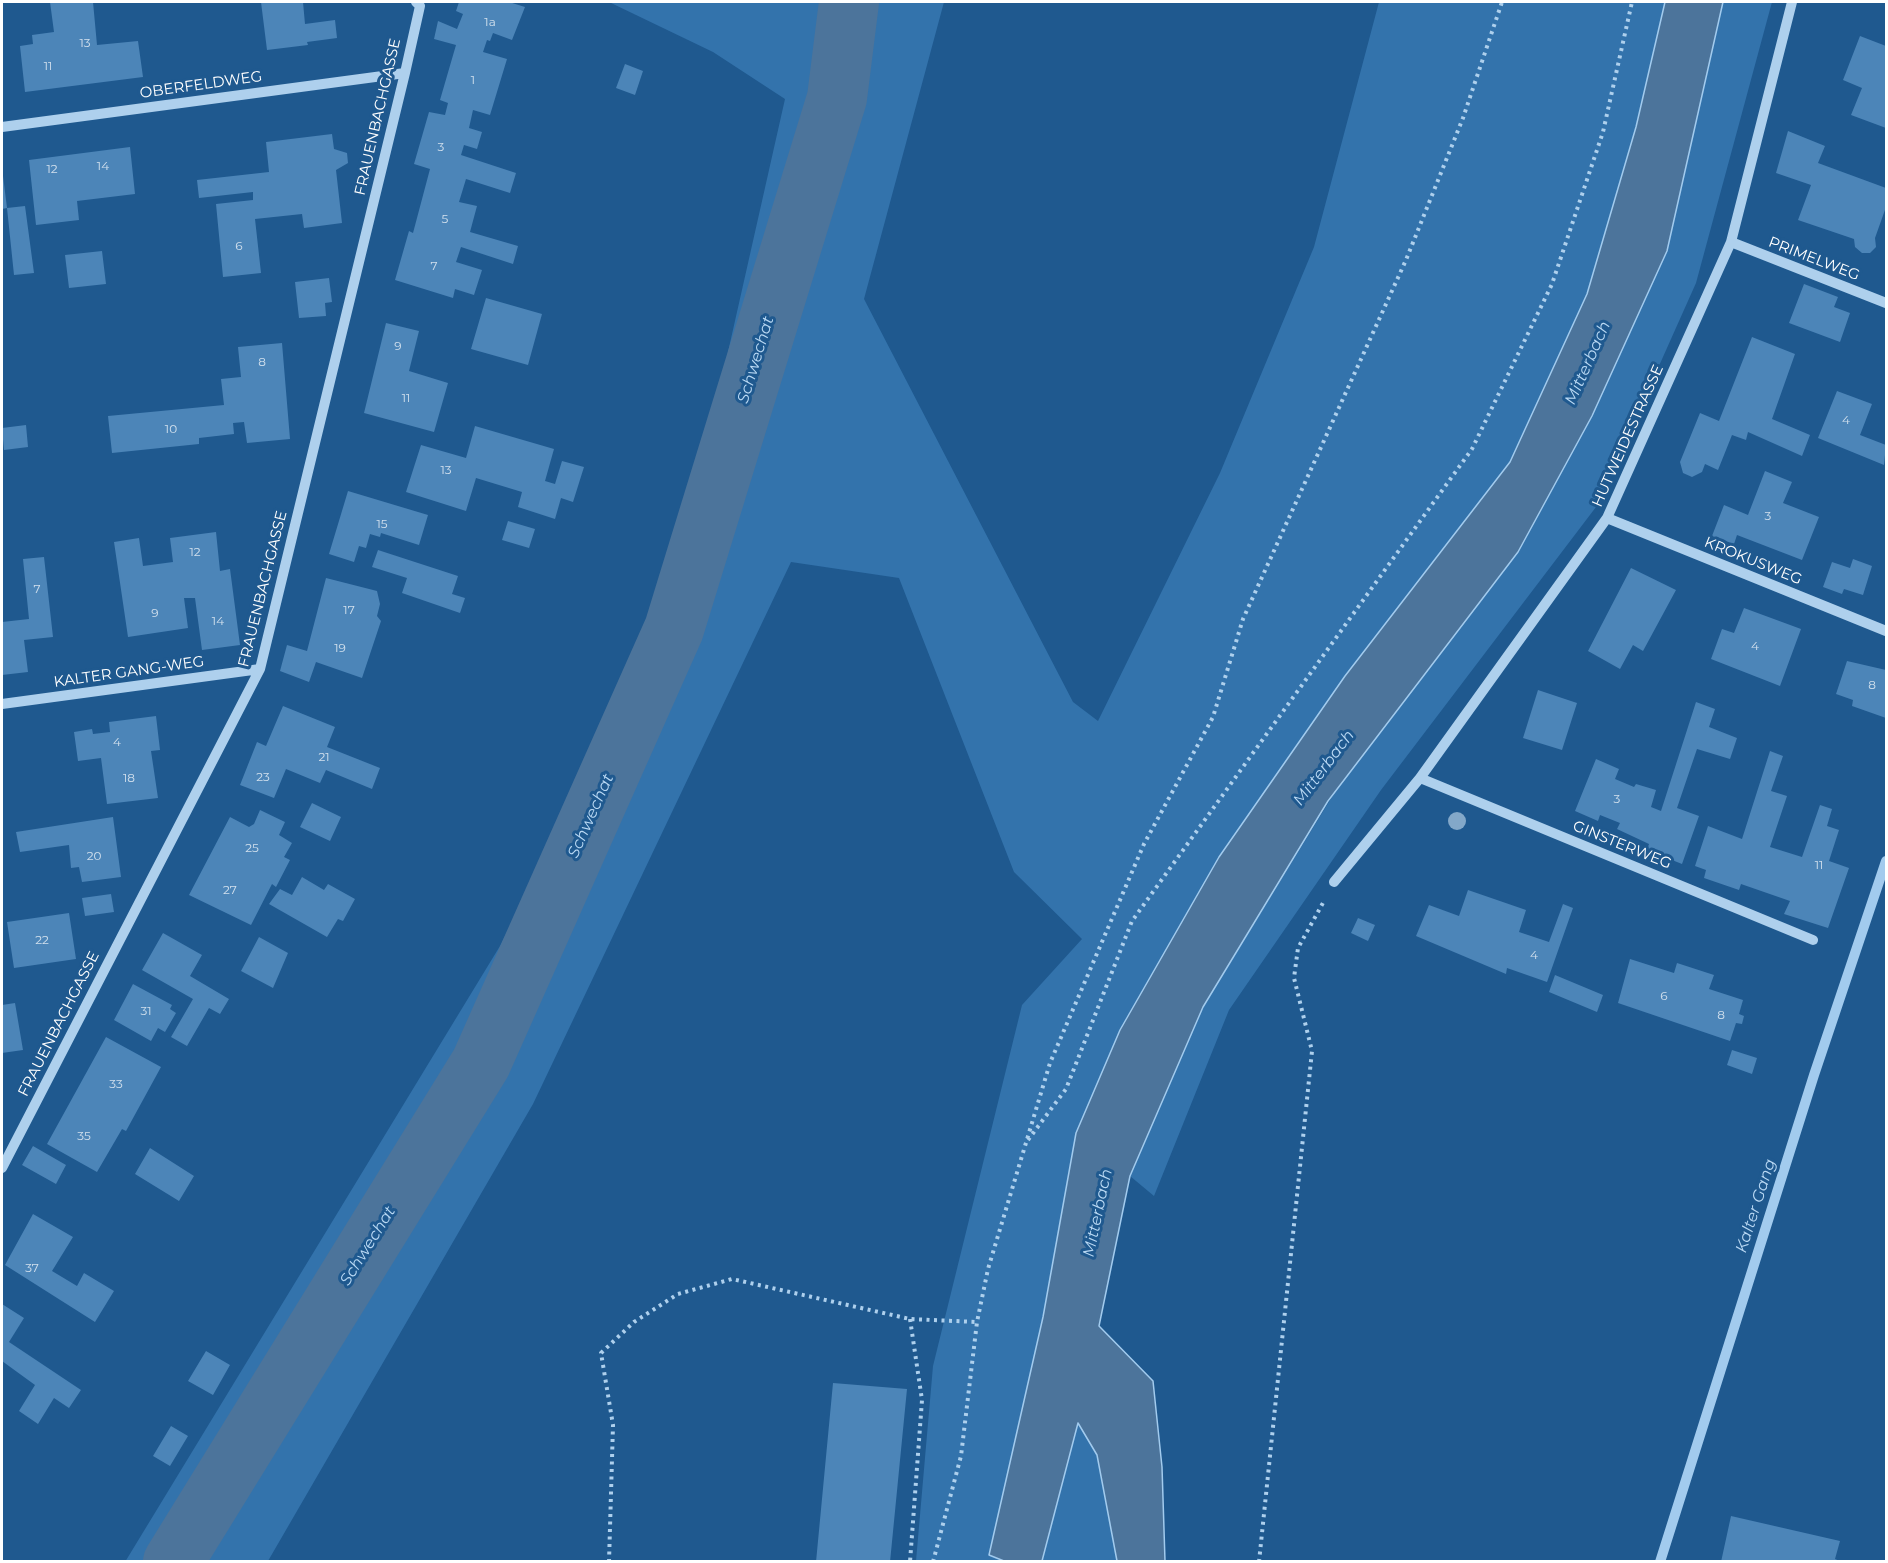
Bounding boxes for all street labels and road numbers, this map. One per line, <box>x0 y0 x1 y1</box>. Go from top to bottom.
street label: FRAUENBACHGASSE <box>351 37 405 197</box>
street label: OBERFELDWEG <box>139 68 263 102</box>
street label: PRIMELWEG <box>1766 233 1862 285</box>
street label: HUTWEIDESTRASSE <box>1589 362 1667 510</box>
street label: FRAUENBACHGASSE <box>235 509 291 669</box>
street label: KROKUSWEG <box>1702 533 1804 589</box>
street label: KALTER GANG-WEG <box>53 653 205 691</box>
street label: GINSTERWEG <box>1570 817 1674 873</box>
street label: FRAUENBACHGASSE <box>15 948 103 1100</box>

